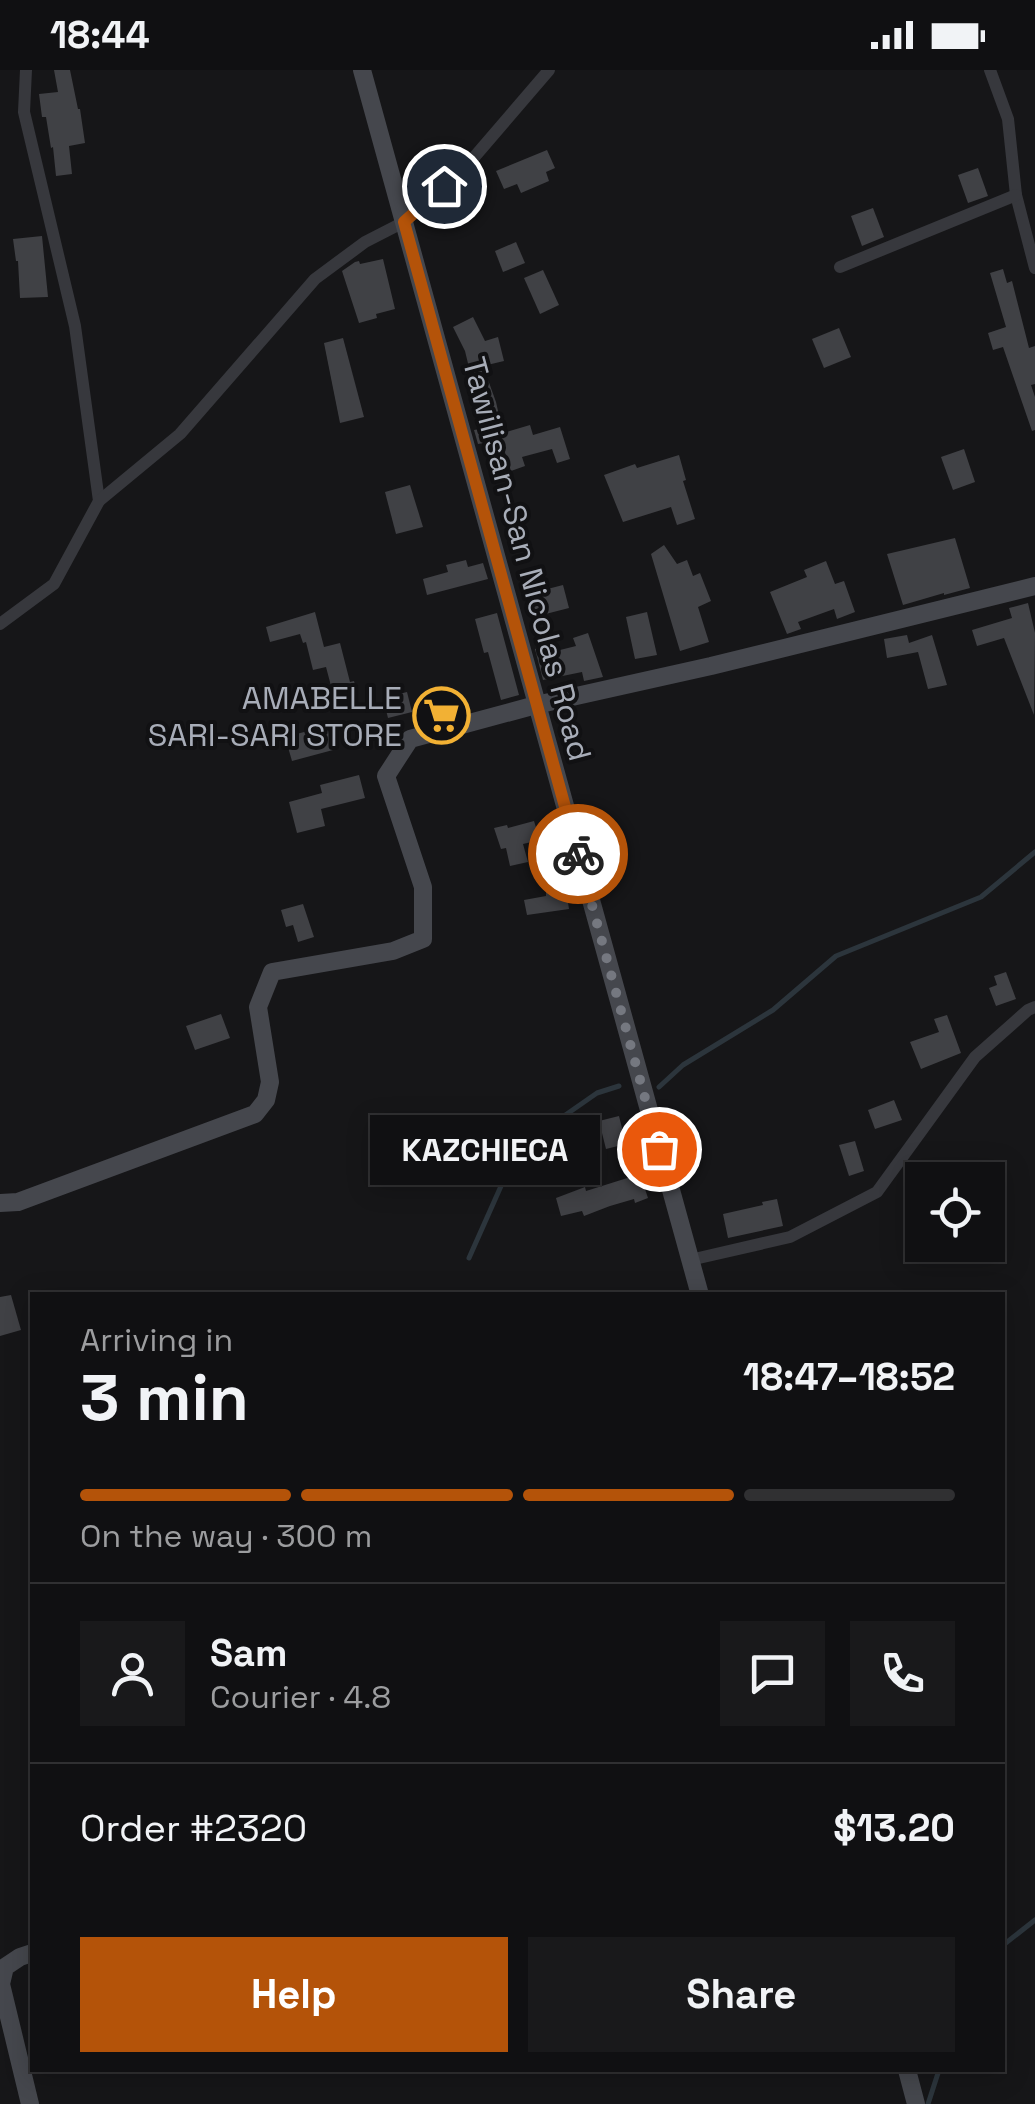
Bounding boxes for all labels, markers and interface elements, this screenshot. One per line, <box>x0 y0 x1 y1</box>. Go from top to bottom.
text: 18:44 <box>50 11 150 59</box>
pin <box>402 144 487 229</box>
icon: home <box>417 159 472 214</box>
street label: Tawilisan-San Nicolas Road <box>454 353 600 765</box>
place label: AMABELLE SARI-SARI STORE <box>148 678 402 755</box>
supermarket icon: AMABELLE SARI-SARI STORE <box>411 686 471 746</box>
courier <box>528 804 628 904</box>
icon: bike <box>551 827 606 882</box>
pin <box>617 1107 702 1192</box>
callout: KAZCHIECA <box>369 1114 599 1184</box>
icon: bag <box>632 1122 687 1177</box>
text: KAZCHIECA <box>402 1130 568 1170</box>
map controls <box>905 1162 1005 1262</box>
button: locate <box>905 1162 1005 1262</box>
text: Arriving in <box>80 1320 233 1360</box>
text: 18:47–18:52 <box>743 1353 955 1401</box>
text: 3 min <box>80 1356 249 1439</box>
text: On the way · 300 m <box>80 1516 372 1556</box>
button: person <box>80 1621 185 1726</box>
button: chat <box>720 1621 825 1726</box>
button: phone <box>850 1621 955 1726</box>
text: Sam <box>210 1629 287 1677</box>
text: Courier · 4.8 <box>210 1677 391 1717</box>
text: Order #2320 <box>80 1804 307 1852</box>
text: $13.20 <box>833 1804 955 1852</box>
button: Help <box>80 1937 508 2052</box>
button: Share <box>528 1937 955 2052</box>

